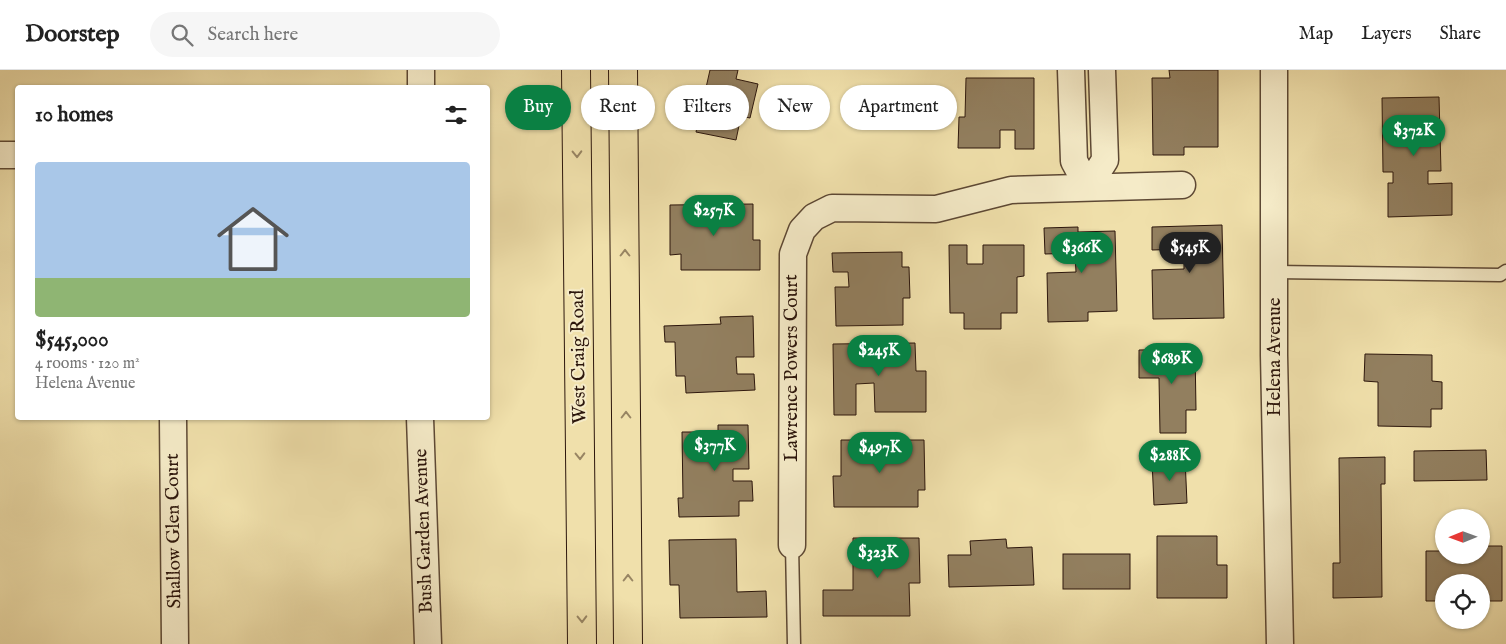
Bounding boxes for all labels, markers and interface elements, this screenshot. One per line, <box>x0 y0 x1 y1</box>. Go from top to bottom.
search box <box>150 12 500 57</box>
text: Doorstep <box>25 19 120 50</box>
icon: search <box>168 21 196 49</box>
text: Search here <box>208 23 298 47</box>
text: Map <box>1299 23 1333 46</box>
text: Layers <box>1361 23 1412 46</box>
text: Share <box>1440 23 1481 46</box>
chip: Buy <box>505 85 571 130</box>
chip: Rent <box>581 85 655 130</box>
chip: Filters <box>665 85 749 130</box>
chip: New <box>759 85 830 130</box>
chip: Apartment <box>840 85 957 130</box>
icon: filters <box>442 101 470 129</box>
text: 10 homes <box>35 102 113 129</box>
pin: $372K <box>1379 114 1449 157</box>
text: $372K <box>1393 121 1435 141</box>
one-way arrow <box>572 150 582 158</box>
icon: home <box>208 194 298 284</box>
pin: $257K <box>679 194 749 237</box>
text: $257K <box>693 201 735 221</box>
pin: $366K <box>1047 232 1117 274</box>
pin: $545K <box>1155 232 1225 274</box>
text: $366K <box>1062 238 1102 258</box>
text: $545K <box>1170 238 1210 258</box>
one-way arrow <box>620 249 630 256</box>
street label: Lawrence Powers Court <box>780 274 804 462</box>
street label: West Craig Road <box>566 289 592 424</box>
street label: Helena Avenue <box>1263 297 1287 417</box>
text: $545,000 <box>35 327 109 354</box>
pin: $245K <box>844 334 914 377</box>
text: $245K <box>858 341 900 361</box>
pin: $689K <box>1137 342 1207 385</box>
text: $689K <box>1152 349 1192 369</box>
text: 4 rooms · 120 m² <box>35 354 140 374</box>
text: Helena Avenue <box>35 374 135 394</box>
one-way arrow <box>621 411 631 419</box>
pin: $377K <box>680 430 750 472</box>
pin: $497K <box>845 432 915 474</box>
text: $377K <box>694 436 736 456</box>
text: $497K <box>859 438 901 458</box>
pin: $288K <box>1135 440 1205 482</box>
text: $288K <box>1150 446 1190 466</box>
street label: Bush Garden Avenue <box>409 448 439 614</box>
one-way arrow <box>575 452 585 460</box>
street label: Shallow Glen Court <box>161 453 187 609</box>
north arrow <box>1435 509 1490 564</box>
map controls <box>1435 509 1490 629</box>
pin: $323K <box>843 536 913 579</box>
text: $323K <box>858 543 898 563</box>
one-way arrow <box>623 574 633 582</box>
button: locate <box>1435 574 1490 629</box>
one-way arrow <box>577 615 587 623</box>

